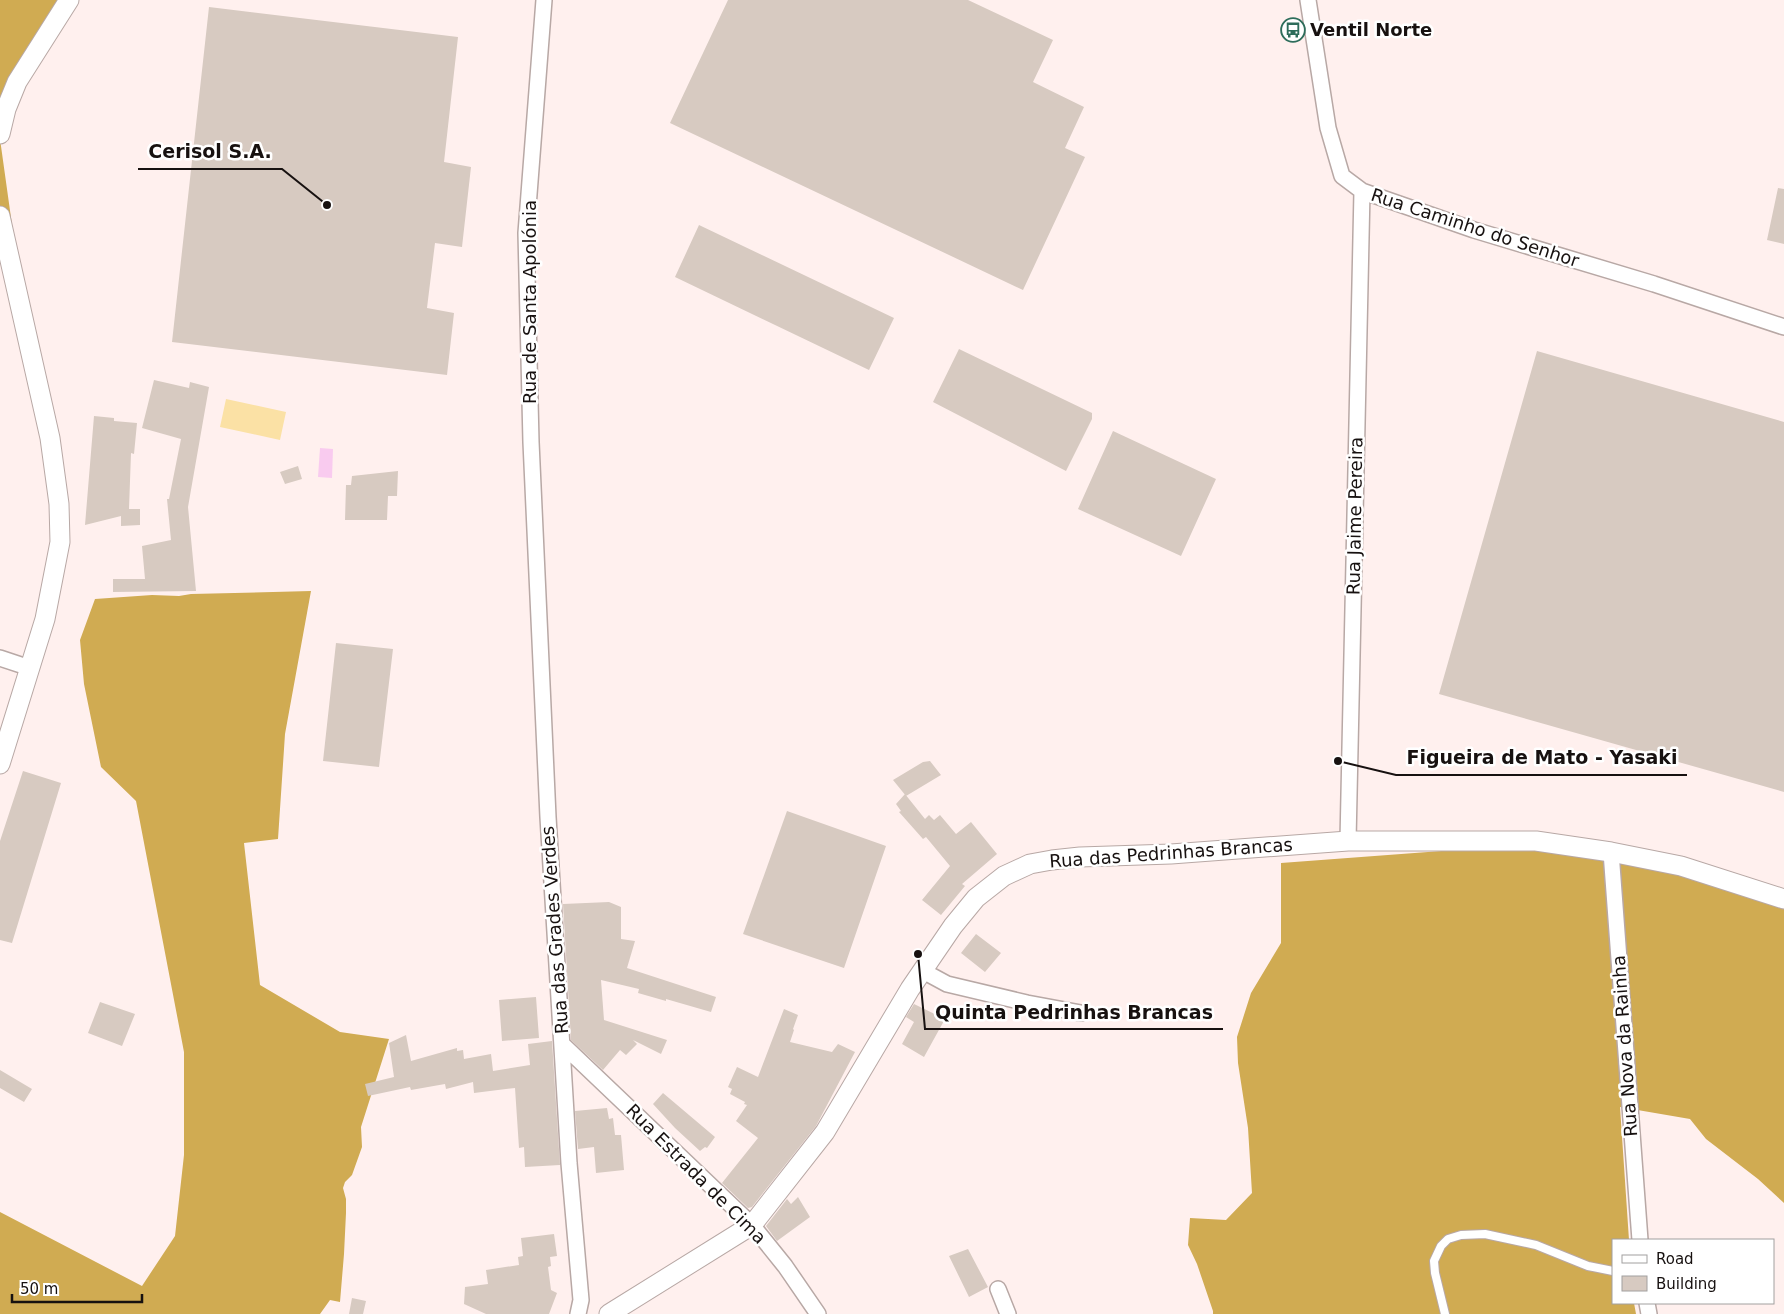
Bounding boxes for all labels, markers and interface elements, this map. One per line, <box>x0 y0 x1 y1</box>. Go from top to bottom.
bus stop icon: Ventil Norte <box>1280 17 1306 43</box>
place label: Ventil Norte <box>1310 19 1432 40</box>
callout: Cerisol S.A. <box>138 135 282 169</box>
text: Cerisol S.A. <box>148 140 272 162</box>
street label: Rua Caminho do Senhor <box>1369 184 1582 271</box>
street label: Rua de Santa Apolónia <box>519 200 540 404</box>
street label: Rua Jaime Pereira <box>1343 437 1366 595</box>
callout: Figueira de Mato - Yasaki <box>1396 741 1687 775</box>
text: Figueira de Mato - Yasaki <box>1406 746 1678 768</box>
street label: Rua das Grades Verdes <box>537 825 572 1035</box>
street label: Rua das Pedrinhas Brancas <box>1049 834 1293 871</box>
street label: Rua Nova da Rainha <box>1608 955 1641 1138</box>
callout: Quinta Pedrinhas Brancas <box>925 995 1223 1029</box>
text: Quinta Pedrinhas Brancas <box>935 1001 1213 1023</box>
street label: Rua Estrada de Cima <box>622 1100 770 1248</box>
legend <box>1612 1239 1774 1304</box>
text: Road <box>1656 1250 1694 1268</box>
scale bar <box>12 1272 142 1304</box>
text: Building <box>1656 1275 1717 1293</box>
text: 50 m <box>20 1280 58 1298</box>

